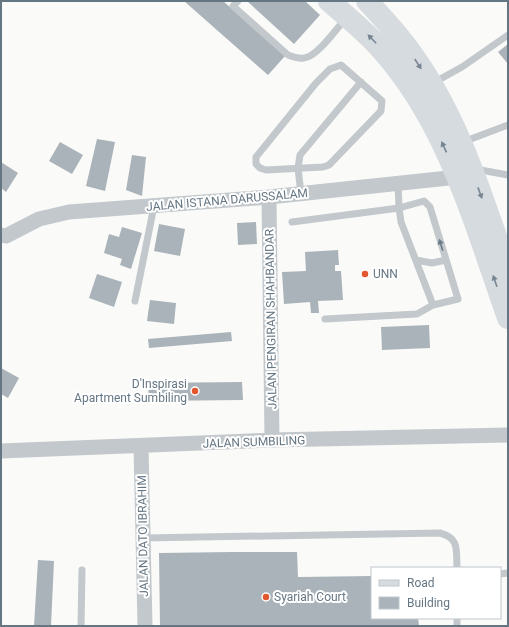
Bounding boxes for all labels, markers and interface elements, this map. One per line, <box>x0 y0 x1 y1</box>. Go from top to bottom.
one-way arrow <box>368 35 377 44</box>
one-way arrow <box>414 59 422 69</box>
one-way arrow <box>441 141 447 153</box>
street label: JALAN ISTANA DARUSSALAM <box>146 186 308 214</box>
one-way arrow <box>478 188 484 200</box>
street label: JALAN PENGIRAN SHAHBANDAR <box>262 228 280 409</box>
one-way arrow <box>438 239 444 251</box>
place label: UNN <box>373 267 398 281</box>
marker: UNN <box>360 269 370 279</box>
one-way arrow <box>492 275 498 287</box>
place label: D'Inspirasi Apartment Sumbiling <box>74 377 187 405</box>
marker: D'Inspirasi Apartment Sumbiling <box>190 386 200 396</box>
street label: JALAN SUMBILING <box>202 433 306 451</box>
street label: JALAN DATO IBRAHIM <box>135 475 151 597</box>
legend <box>371 567 501 619</box>
text: Road <box>407 576 435 590</box>
place label: Syariah Court <box>274 590 346 604</box>
marker: Syariah Court <box>261 592 271 602</box>
text: Building <box>407 596 450 610</box>

